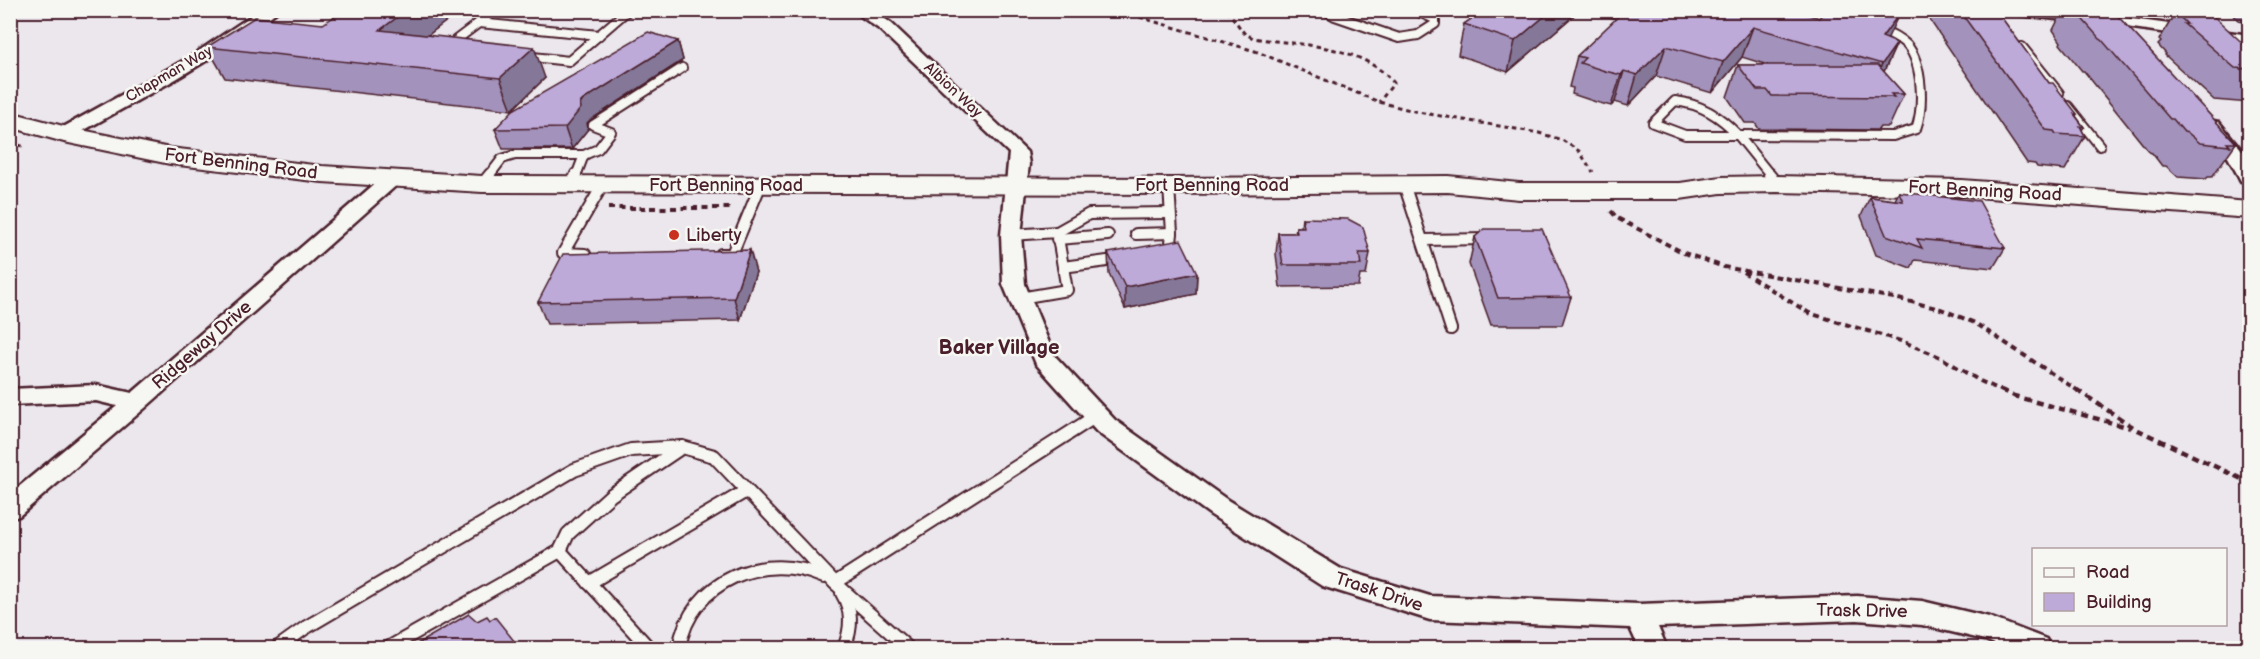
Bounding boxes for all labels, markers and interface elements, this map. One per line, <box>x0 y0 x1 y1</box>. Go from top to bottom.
street label: Chapman Way <box>122 41 216 106</box>
street label: Albion Way <box>920 58 986 122</box>
street label: Fort Benning Road <box>163 144 319 184</box>
street label: Fort Benning Road <box>649 175 803 196</box>
street label: Fort Benning Road <box>1135 175 1289 196</box>
street label: Fort Benning Road <box>1908 176 2062 206</box>
place label: Liberty <box>686 225 743 246</box>
marker: Liberty <box>667 228 681 242</box>
street label: Ridgeway Drive <box>148 296 256 394</box>
district label: Baker Village <box>939 336 1059 360</box>
legend <box>2032 548 2227 626</box>
text: Road <box>2086 562 2130 583</box>
street label: Trask Drive <box>1332 568 1426 616</box>
text: Building <box>2086 592 2152 613</box>
street label: Trask Drive <box>1816 600 1908 622</box>

